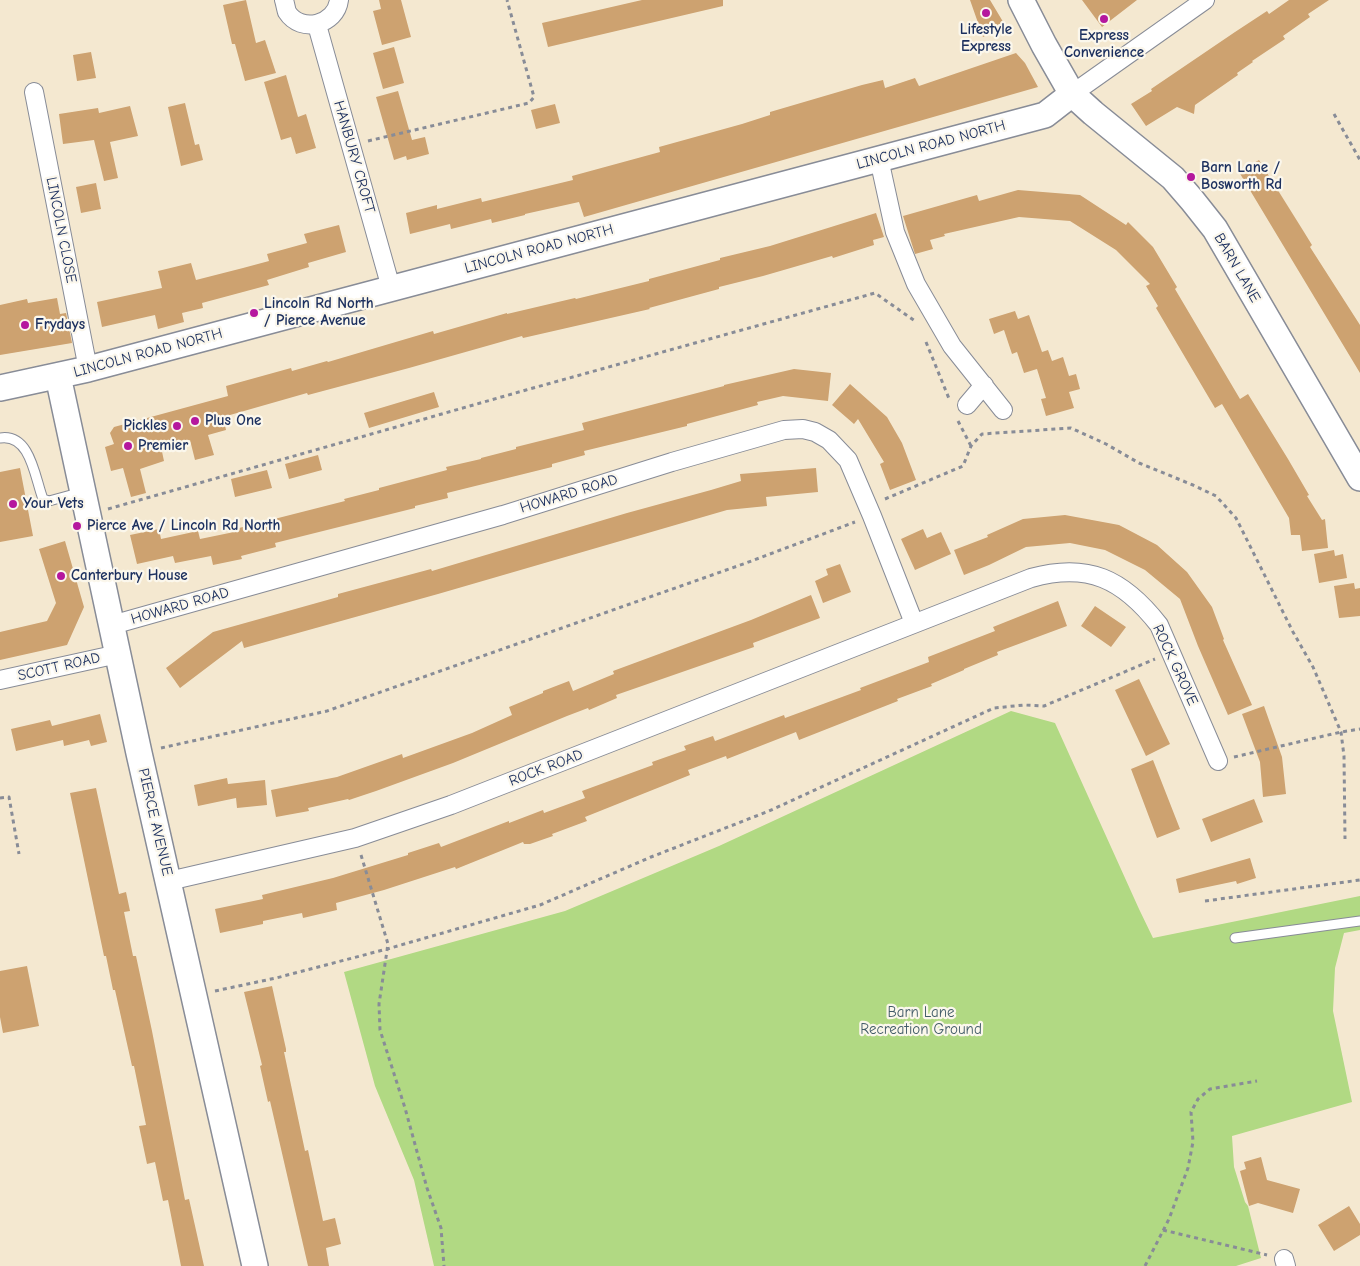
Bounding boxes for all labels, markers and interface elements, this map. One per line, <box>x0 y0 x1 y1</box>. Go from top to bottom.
marker: Lifestyle Express <box>980 7 992 19</box>
marker: Express Convenience <box>1098 13 1110 25</box>
place label: Lifestyle Express <box>960 21 1012 56</box>
place label: Express Convenience <box>1064 27 1144 62</box>
street label: HANBURY CROFT <box>329 99 379 215</box>
street label: LINCOLN ROAD NORTH <box>855 116 1007 174</box>
place label: Barn Lane / Bosworth Rd <box>1201 159 1282 194</box>
marker: Barn Lane / Bosworth Rd <box>1185 171 1197 183</box>
street label: LINCOLN CLOSE <box>42 175 80 285</box>
street label: LINCOLN ROAD NORTH <box>463 220 615 278</box>
street label: BARN LANE <box>1210 230 1264 306</box>
place label: Lincoln Rd North / Pierce Avenue <box>264 295 374 330</box>
marker: Lincoln Rd North / Pierce Avenue <box>248 307 260 319</box>
place label: Frydays <box>35 316 85 334</box>
marker: Frydays <box>19 319 31 331</box>
street label: LINCOLN ROAD NORTH <box>72 324 224 382</box>
place label: Plus One <box>205 412 261 430</box>
marker: Plus One <box>189 415 201 427</box>
place label: Pickles <box>123 417 167 435</box>
marker: Pickles <box>171 420 183 432</box>
place label: Premier <box>138 437 188 455</box>
marker: Premier <box>122 440 134 452</box>
street label: HOWARD ROAD <box>518 471 620 517</box>
place label: Your Vets <box>23 495 84 513</box>
marker: Your Vets <box>7 498 19 510</box>
place label: Pierce Ave / Lincoln Rd North <box>87 517 280 535</box>
marker: Pierce Ave / Lincoln Rd North <box>71 520 83 532</box>
place label: Canterbury House <box>71 567 188 585</box>
marker: Canterbury House <box>55 570 67 582</box>
street label: HOWARD ROAD <box>129 583 231 629</box>
street label: ROCK GROVE <box>1148 622 1202 708</box>
street label: SCOTT ROAD <box>16 649 102 685</box>
street label: ROCK ROAD <box>506 746 586 790</box>
street label: PIERCE AVENUE <box>134 766 176 878</box>
park label: Barn Lane Recreation Ground <box>860 1004 982 1039</box>

